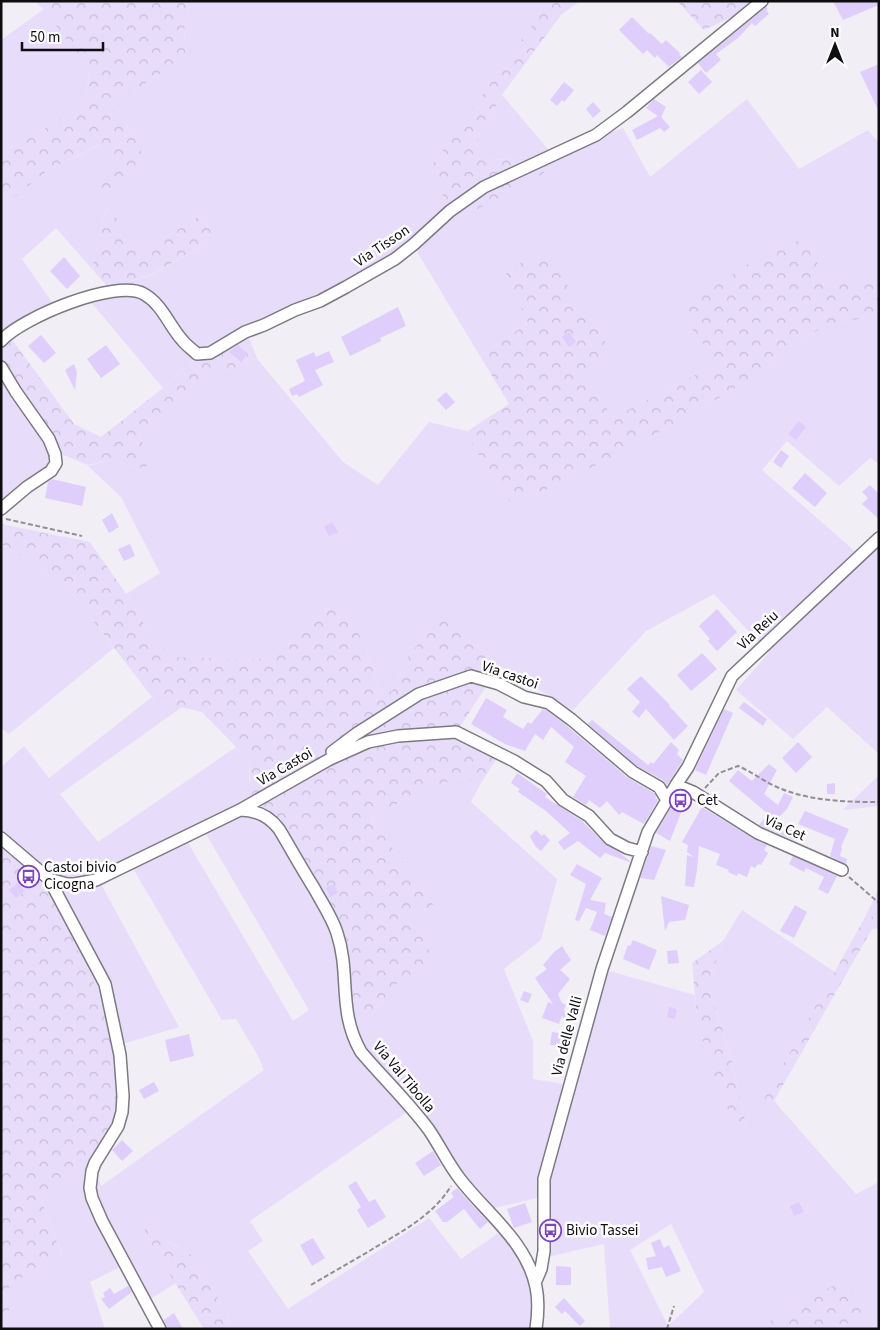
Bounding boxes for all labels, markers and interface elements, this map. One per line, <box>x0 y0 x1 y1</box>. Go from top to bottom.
scale bar <box>22 20 104 52</box>
north arrow <box>810 20 860 70</box>
text: N <box>830 23 840 43</box>
text: 50 m <box>30 27 60 48</box>
street label: Via Tisson <box>350 220 414 272</box>
street label: Via Reiu <box>733 605 783 655</box>
street label: Via castoi <box>479 655 541 695</box>
street label: Via Castoi <box>253 743 317 791</box>
bus stop icon: Cet <box>669 788 693 812</box>
place label: Cet <box>697 790 718 811</box>
street label: Via Cet <box>761 810 809 846</box>
place label: Castoi bivio Cicogna <box>44 857 117 895</box>
bus stop icon: Castoi bivio Cicogna <box>16 864 40 888</box>
street label: Via delle Valli <box>546 994 588 1078</box>
street label: Via Val Tibolla <box>368 1037 440 1117</box>
bus stop icon: Bivio Tassei <box>538 1218 562 1242</box>
place label: Bivio Tassei <box>566 1220 639 1241</box>

